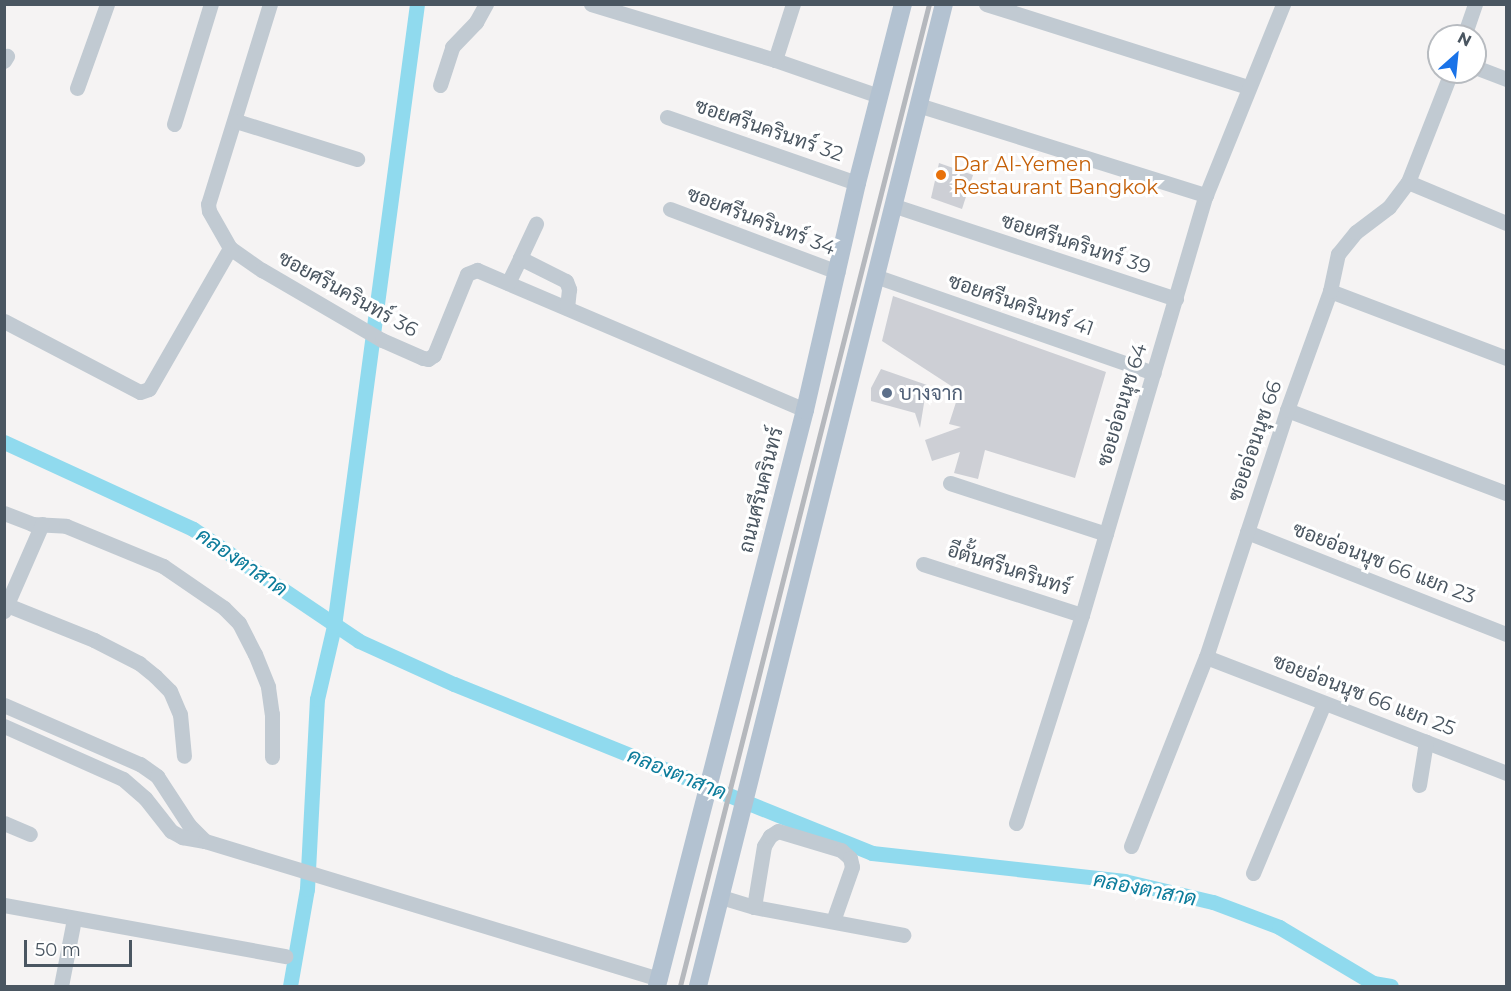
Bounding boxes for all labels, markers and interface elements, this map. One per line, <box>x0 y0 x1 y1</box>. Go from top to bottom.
north arrow <box>1427 24 1487 84</box>
text: N <box>1454 28 1475 51</box>
street label: ซอยศรีนครินทร์ 32 <box>692 93 846 167</box>
place label: Dar Al-Yemen Restaurant Bangkok <box>953 152 1158 199</box>
marker: Dar Al-Yemen Restaurant Bangkok <box>934 168 948 182</box>
street label: ซอยศรีนครินทร์ 34 <box>683 182 839 260</box>
street label: ซอยศรีนครินทร์ 39 <box>998 208 1154 280</box>
street label: ซอยศรีนครินทร์ 36 <box>274 246 422 342</box>
street label: ซอยศรีนครินทร์ 41 <box>945 269 1097 341</box>
street label: ซอยอ่อนนุช 64 <box>1092 341 1152 469</box>
street label: ซอยอ่อนนุช 66 <box>1223 377 1287 505</box>
place label: บางจาก <box>899 381 963 405</box>
marker: บางจาก <box>880 386 894 400</box>
street label: ถนนศรีนครินทร์ <box>734 425 788 555</box>
street label: ซอยอ่อนนุช 66 แยก 23 <box>1289 517 1479 609</box>
water label: คลองตาสาด <box>192 522 292 602</box>
street label: อีตั้นศรีนครินทร์ <box>944 538 1074 600</box>
street label: ซอยอ่อนนุช 66 แยก 25 <box>1269 649 1459 741</box>
water label: คลองตาสาด <box>624 743 730 805</box>
water label: คลองตาสาด <box>1091 867 1199 911</box>
scale bar <box>27 928 135 966</box>
text: 50 m <box>35 939 81 961</box>

